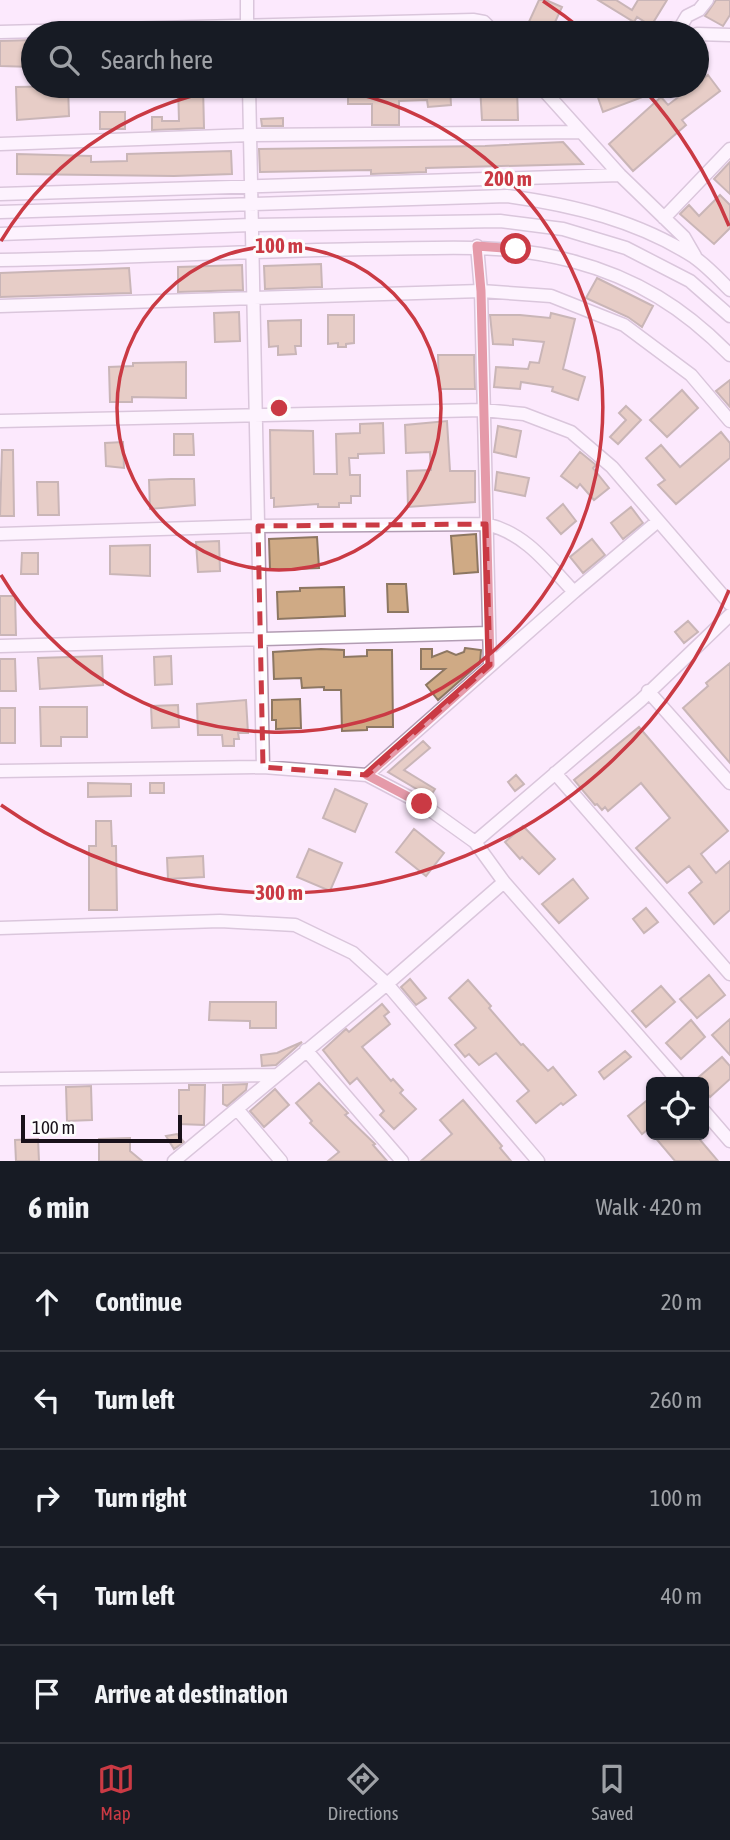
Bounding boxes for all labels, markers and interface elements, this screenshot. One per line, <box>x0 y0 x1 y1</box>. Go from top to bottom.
search box <box>21 21 709 98</box>
icon: search <box>45 41 83 79</box>
text: Search here <box>101 45 213 75</box>
text: 200 m <box>484 166 532 190</box>
text: 100 m <box>255 233 303 257</box>
route start <box>500 233 531 264</box>
centre of rings <box>267 396 291 420</box>
route end <box>406 788 437 819</box>
text: 300 m <box>255 880 303 904</box>
map controls <box>646 1077 709 1140</box>
button: locate <box>646 1077 709 1140</box>
scale bar <box>21 1112 182 1144</box>
text: 100 m <box>32 1116 75 1138</box>
text: 6 min <box>28 1190 89 1224</box>
text: Walk · 420 m <box>596 1194 702 1220</box>
icon: ahead <box>28 1283 66 1321</box>
text: Continue <box>95 1287 182 1317</box>
text: 20 m <box>661 1289 702 1315</box>
icon: left <box>28 1381 66 1419</box>
text: Turn left <box>95 1385 175 1415</box>
text: 260 m <box>650 1387 702 1413</box>
icon: right <box>28 1479 66 1517</box>
text: Turn right <box>95 1483 186 1513</box>
text: 100 m <box>650 1485 702 1511</box>
icon: left <box>28 1577 66 1615</box>
text: Turn left <box>95 1581 175 1611</box>
text: 40 m <box>661 1583 702 1609</box>
icon: arrive <box>28 1675 66 1713</box>
text: Arrive at destination <box>95 1679 288 1709</box>
tab: Map <box>97 1760 135 1824</box>
tab: Directions <box>328 1760 398 1824</box>
tab: Saved <box>591 1760 633 1824</box>

